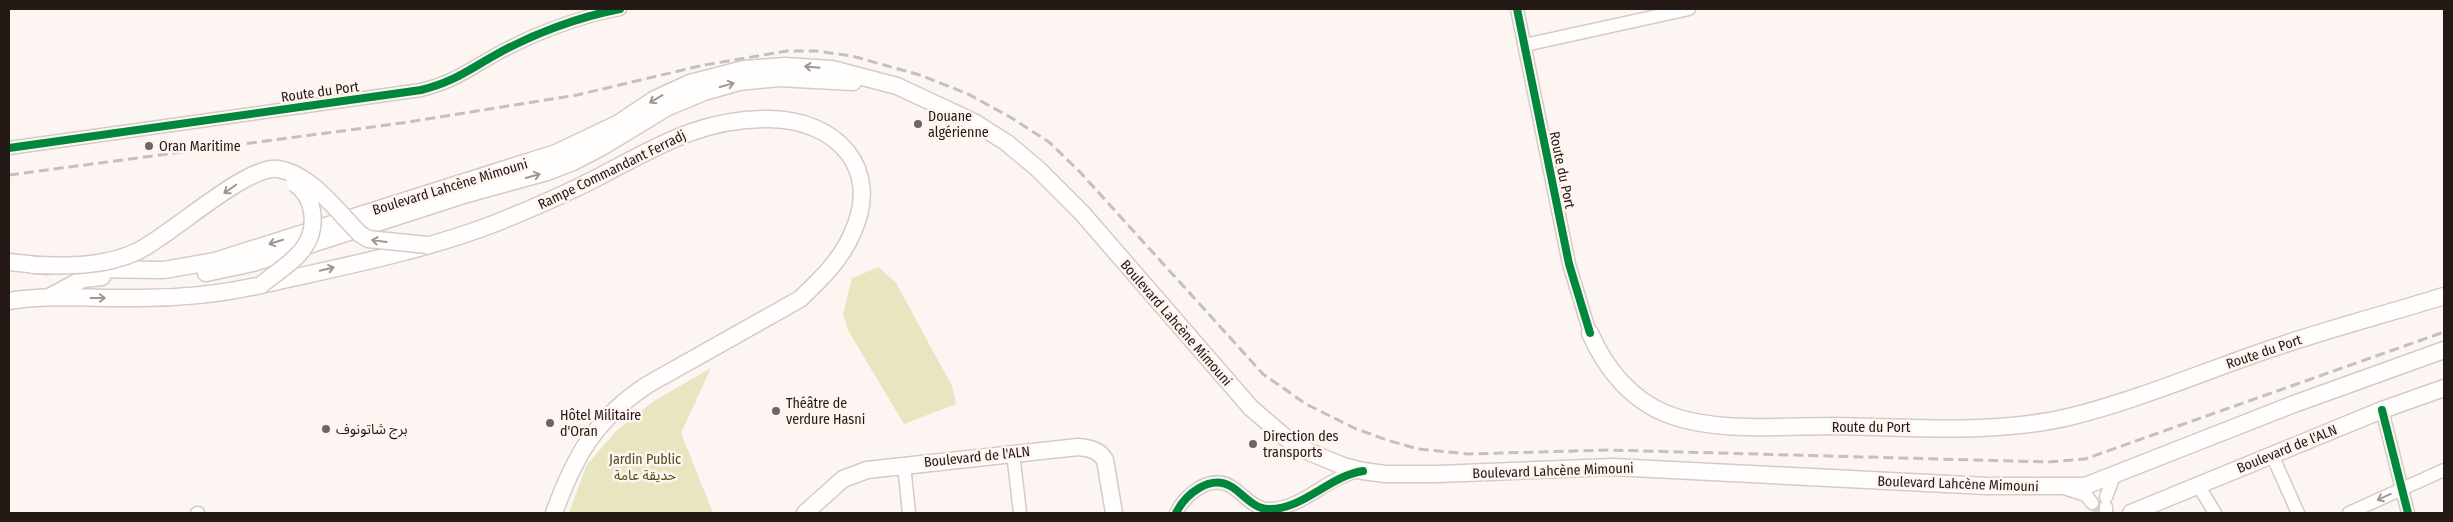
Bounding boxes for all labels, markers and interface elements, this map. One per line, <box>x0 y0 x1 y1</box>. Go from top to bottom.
one-way arrow <box>805 62 821 72</box>
street label: Route du Port <box>280 78 360 106</box>
one-way arrow <box>718 80 734 89</box>
one-way arrow <box>649 94 663 104</box>
place label: Douane algérienne <box>928 108 989 141</box>
marker: Douane algérienne <box>912 118 924 130</box>
street label: Rampe Commandant Ferradj <box>535 127 689 213</box>
street label: Route du Port <box>1546 130 1579 211</box>
place label: Oran Maritime <box>159 138 241 155</box>
marker: Oran Maritime <box>143 140 155 152</box>
street label: Boulevard Lahcène Mimouni <box>370 155 530 219</box>
one-way arrow <box>525 170 541 180</box>
one-way arrow <box>223 184 237 194</box>
one-way arrow <box>371 236 387 246</box>
one-way arrow <box>268 237 284 247</box>
street label: Boulevard Lahcène Mimouni <box>1117 257 1235 389</box>
one-way arrow <box>319 264 335 273</box>
one-way arrow <box>89 293 105 303</box>
street label: Route du Port <box>2224 331 2304 373</box>
place label: Théâtre de verdure Hasni <box>786 395 865 428</box>
marker: Théâtre de verdure Hasni <box>770 405 782 417</box>
place label: Hôtel Militaire d'Oran <box>560 407 641 440</box>
marker: Hôtel Militaire d'Oran <box>544 417 556 429</box>
street label: Route du Port <box>1832 419 1911 436</box>
place label: برج شاتونوف <box>336 421 408 440</box>
street label: Boulevard de l'ALN <box>2234 421 2340 477</box>
marker: برج شاتونوف <box>320 423 332 435</box>
place label: Direction des transports <box>1263 428 1339 461</box>
marker: Direction des transports <box>1247 438 1259 450</box>
street label: Boulevard de l'ALN <box>923 443 1031 471</box>
park label: Jardin Public حديقة عامة <box>609 451 681 484</box>
street label: Boulevard Lahcène Mimouni <box>1472 460 1634 482</box>
street label: Boulevard Lahcène Mimouni <box>1877 473 2039 495</box>
one-way arrow <box>2377 493 2392 503</box>

